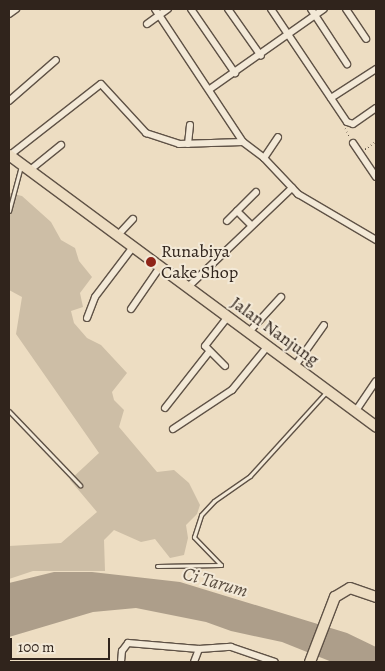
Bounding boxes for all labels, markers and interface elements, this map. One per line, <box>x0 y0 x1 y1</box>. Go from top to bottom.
place label: Runabiya Cake Shop <box>161 241 238 284</box>
marker: Runabiya Cake Shop <box>145 256 157 268</box>
street label: Jalan Nanjung <box>227 292 323 370</box>
water label: Ci Tarum <box>180 563 250 603</box>
scale bar <box>12 628 112 660</box>
text: 100 m <box>18 637 55 657</box>

